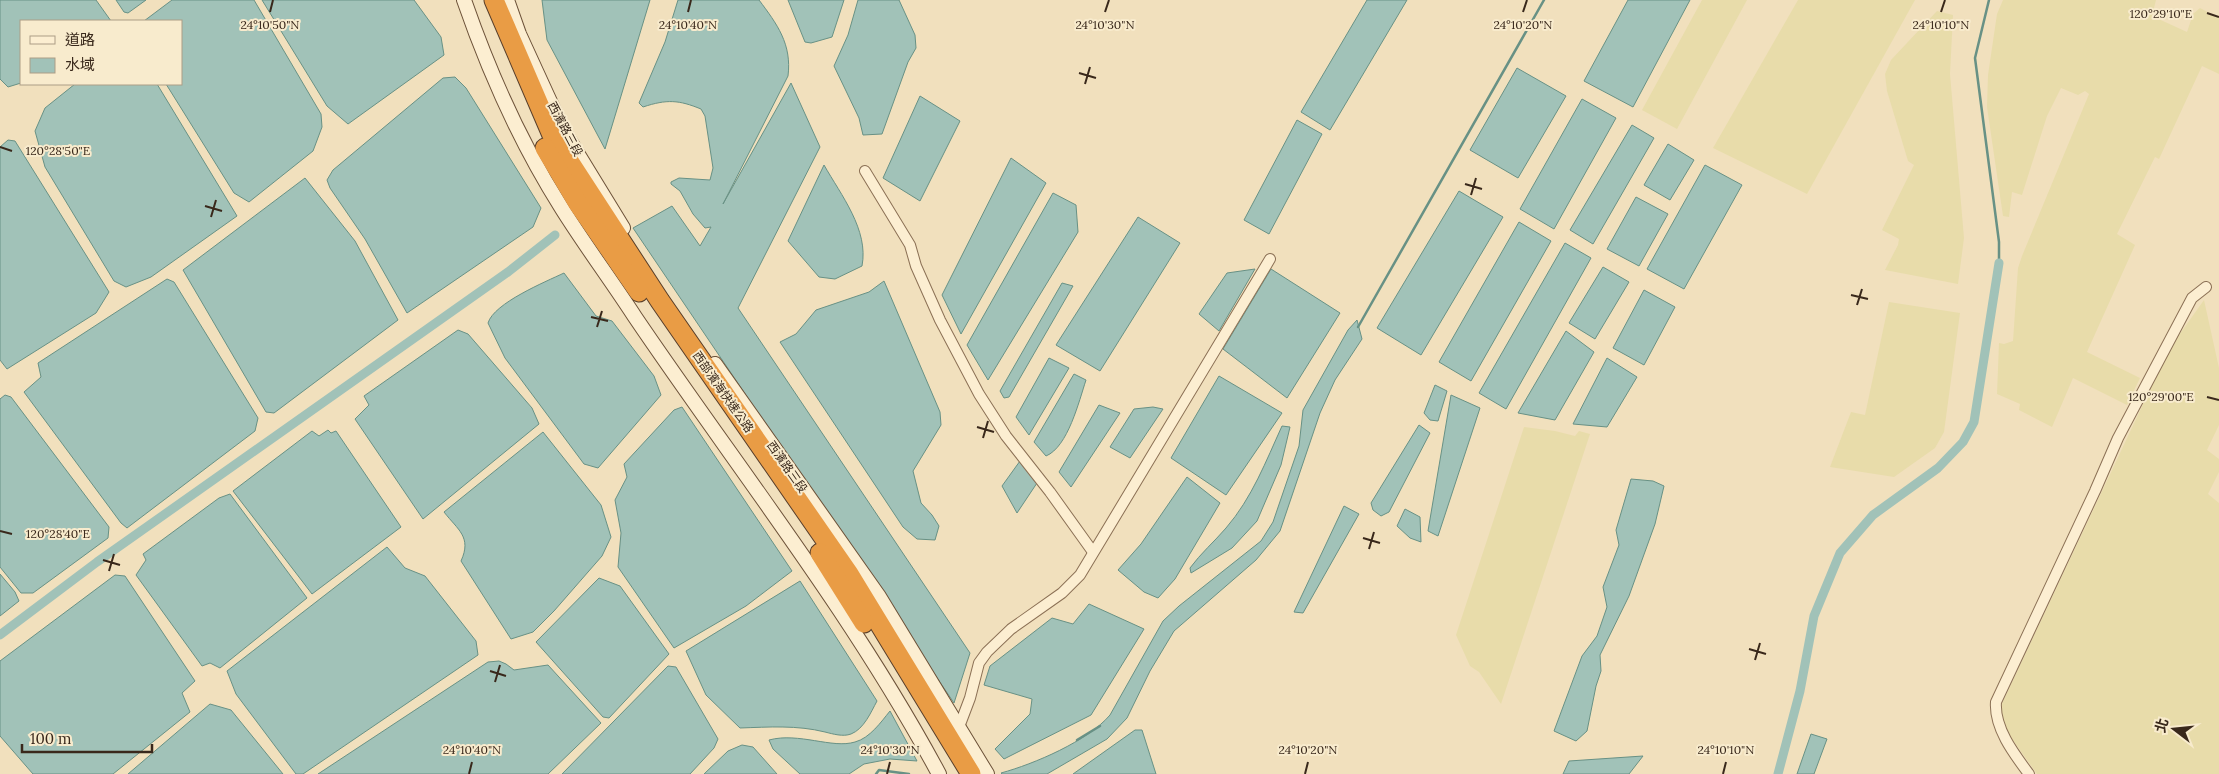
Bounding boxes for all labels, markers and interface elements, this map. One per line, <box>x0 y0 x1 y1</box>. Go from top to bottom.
text: 120°29'10"E <box>2130 6 2192 21</box>
text: 24°10'50"N <box>241 17 300 32</box>
text: 24°10'40"N <box>659 17 717 32</box>
text: 24°10'30"N <box>1075 17 1135 32</box>
text: 24°10'20"N <box>1494 17 1552 32</box>
text: 24°10'10"N <box>1913 17 1969 32</box>
legend <box>20 20 182 85</box>
text: 道路 <box>65 30 95 49</box>
text: 水域 <box>65 55 95 74</box>
street label: 西濱路三段 <box>545 99 586 159</box>
text: 120°28'50"E <box>26 143 90 158</box>
street label: 西部濱海快速公路 <box>690 348 757 435</box>
text: 120°29'00"E <box>2128 389 2194 404</box>
street label: 西濱路三段 <box>764 438 811 496</box>
text: 120°28'40"E <box>26 526 90 541</box>
north arrow <box>2149 704 2199 754</box>
text: 北 <box>2151 716 2172 735</box>
scale bar <box>22 722 152 754</box>
text: 100 m <box>30 729 71 748</box>
text: 24°10'40"N <box>443 742 501 757</box>
text: 24°10'30"N <box>860 742 920 757</box>
text: 24°10'20"N <box>1279 742 1337 757</box>
text: 24°10'10"N <box>1698 742 1754 757</box>

